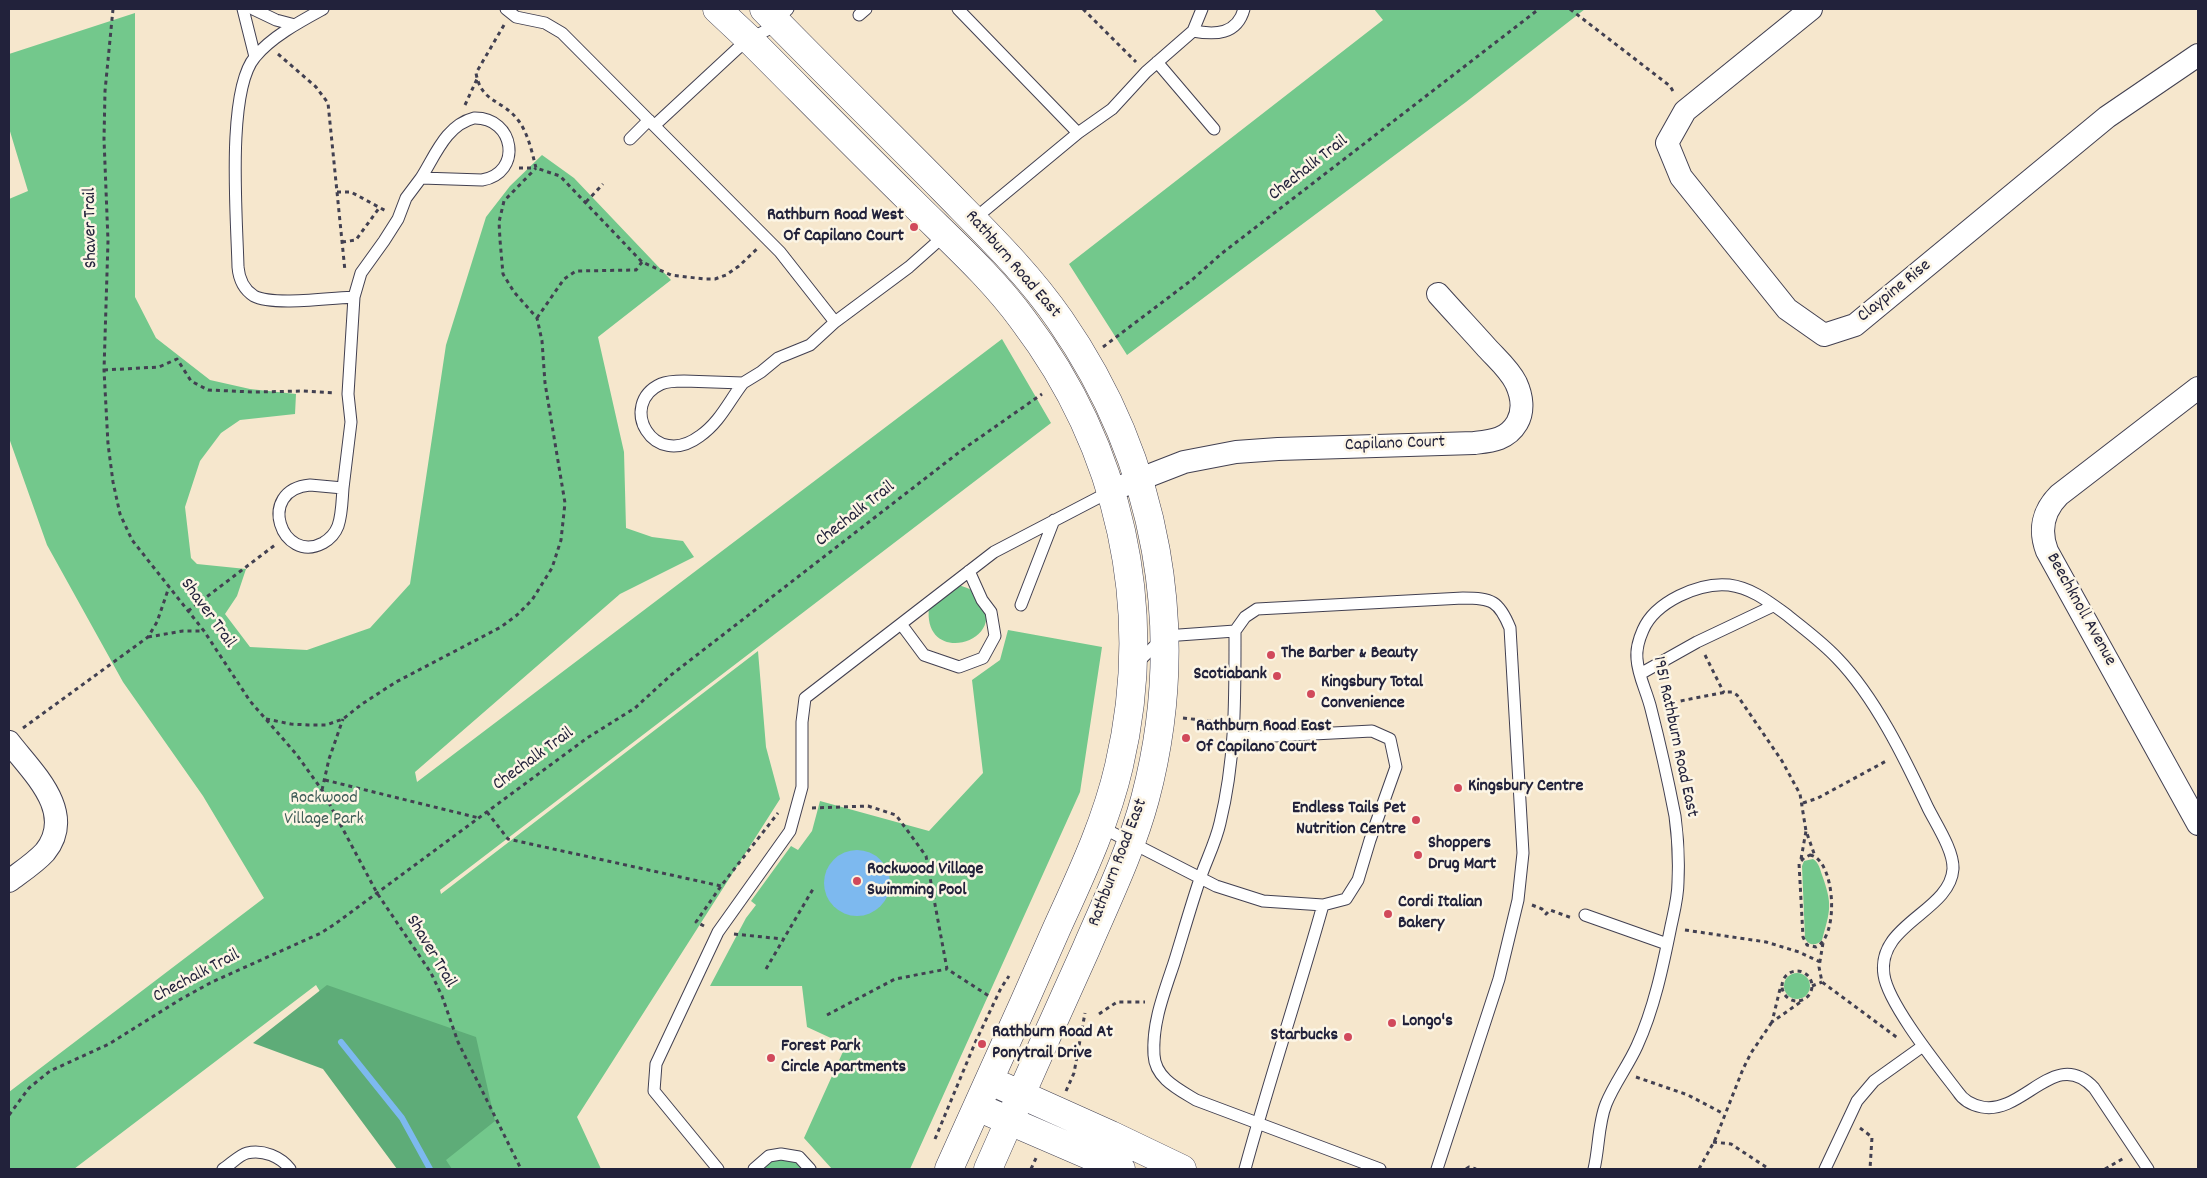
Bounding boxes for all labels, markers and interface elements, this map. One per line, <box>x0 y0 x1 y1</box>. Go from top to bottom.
street label: Chechalk Trail <box>1265 131 1353 207</box>
street label: Shaver Trail <box>80 187 104 269</box>
place label: Rathburn Road West Of Capilano Court <box>767 206 904 248</box>
street label: Rathburn Road East <box>959 207 1065 323</box>
marker: Rathburn Road West Of Capilano Court <box>908 221 920 233</box>
street label: Claypine Rise <box>1854 256 1936 328</box>
street label: Capilano Court <box>1345 432 1445 458</box>
street label: Chechalk Trail <box>812 477 900 553</box>
street label: Beechknoll Avenue <box>2040 550 2120 670</box>
street label: Shaver Trail <box>175 575 239 653</box>
place label: The Barber & Beauty <box>1281 644 1417 666</box>
marker: The Barber & Beauty <box>1265 649 1277 661</box>
street label: 1951 Rathburn Road East <box>1646 655 1702 819</box>
place label: Scotiabank <box>1194 665 1267 687</box>
marker: Scotiabank <box>1271 670 1283 682</box>
place label: Kingsbury Total Convenience <box>1321 673 1423 716</box>
marker: Kingsbury Total Convenience <box>1305 688 1317 700</box>
place label: Rathburn Road East Of Capilano Court <box>1196 717 1331 760</box>
street label: Chechalk Trail <box>489 723 579 797</box>
marker: Rathburn Road East Of Capilano Court <box>1180 732 1192 744</box>
place label: Kingsbury Centre <box>1468 777 1583 799</box>
marker: Kingsbury Centre <box>1452 782 1464 794</box>
park label: Rockwood Village Park <box>284 789 364 832</box>
street label: Rathburn Road East <box>1085 796 1153 930</box>
place label: Endless Tails Pet Nutrition Centre <box>1292 799 1406 842</box>
marker: Endless Tails Pet Nutrition Centre <box>1410 814 1422 826</box>
place label: Shoppers Drug Mart <box>1428 834 1496 876</box>
marker: Shoppers Drug Mart <box>1412 849 1424 861</box>
place label: Rockwood Village Swimming Pool <box>867 860 983 902</box>
marker: Rockwood Village Swimming Pool <box>851 875 863 887</box>
place label: Cordi Italian Bakery <box>1398 893 1482 936</box>
marker: Cordi Italian Bakery <box>1382 908 1394 920</box>
street label: Shaver Trail <box>400 912 460 992</box>
street label: Chechalk Trail <box>150 945 244 1009</box>
place label: Longo's <box>1402 1012 1453 1034</box>
marker: Longo's <box>1386 1017 1398 1029</box>
place label: Rathburn Road At Ponytrail Drive <box>992 1023 1113 1066</box>
place label: Starbucks <box>1271 1026 1338 1048</box>
marker: Starbucks <box>1342 1031 1354 1043</box>
place label: Forest Park Circle Apartments <box>781 1037 906 1080</box>
marker: Rathburn Road At Ponytrail Drive <box>976 1038 988 1050</box>
marker: Forest Park Circle Apartments <box>765 1052 777 1064</box>

